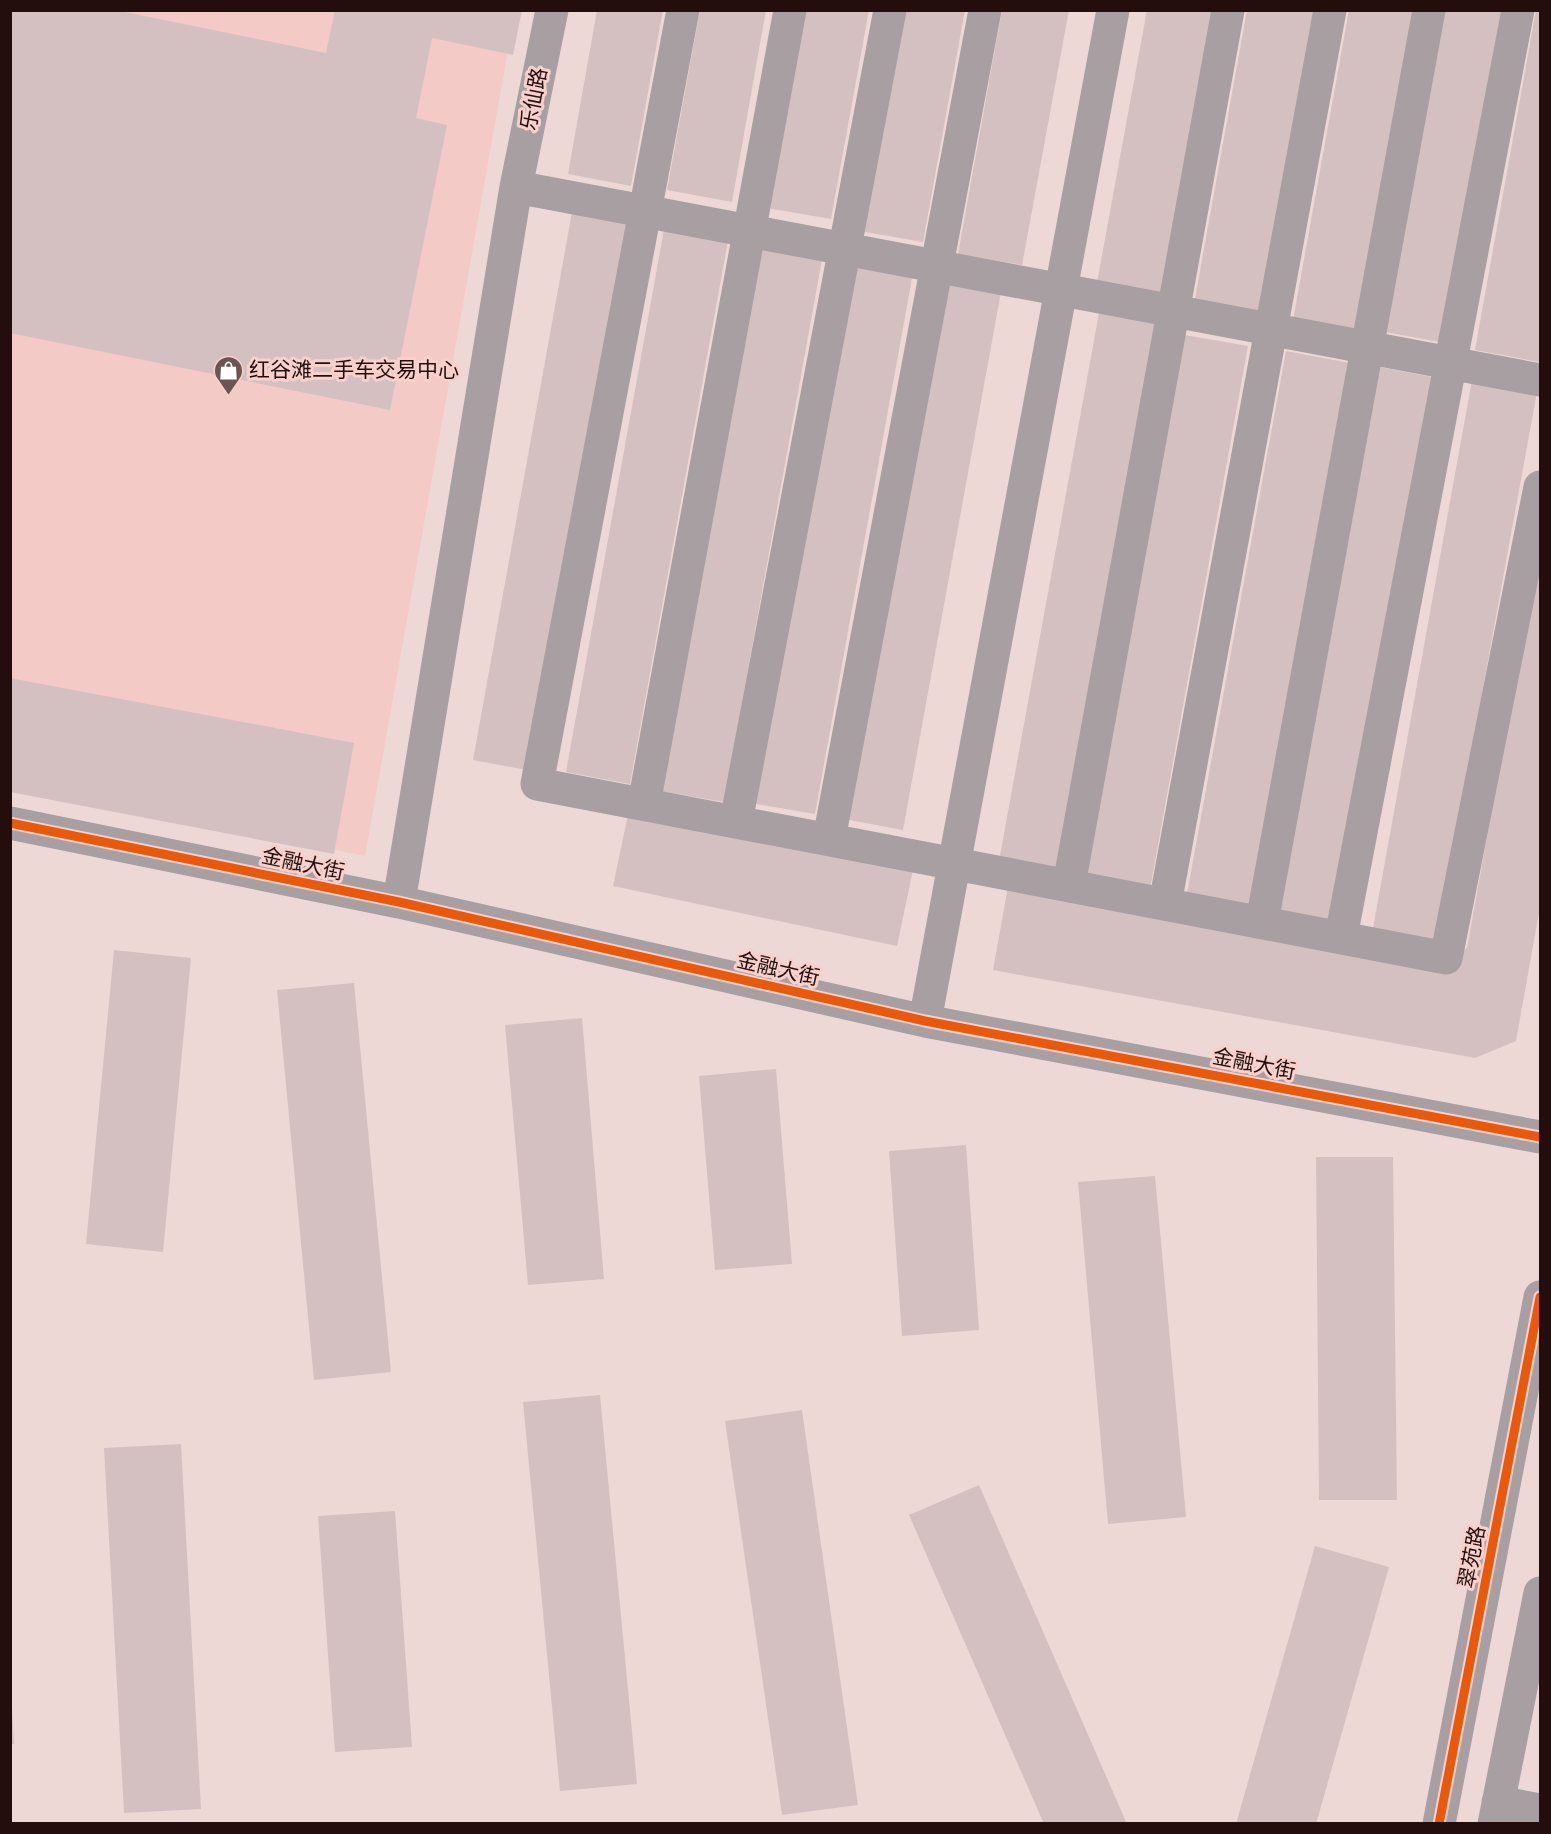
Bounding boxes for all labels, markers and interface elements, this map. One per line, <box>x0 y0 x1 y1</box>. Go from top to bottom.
street label: 乐仙路 <box>516 66 552 132</box>
shop icon: 红谷滩二手车交易中心 <box>212 354 244 396</box>
place label: 红谷滩二手车交易中心 <box>249 358 459 382</box>
street label: 金融大街 <box>259 844 347 884</box>
street label: 金融大街 <box>734 948 822 990</box>
street label: 金融大街 <box>1210 1044 1298 1084</box>
street label: 翠苑路 <box>1454 1524 1490 1590</box>

